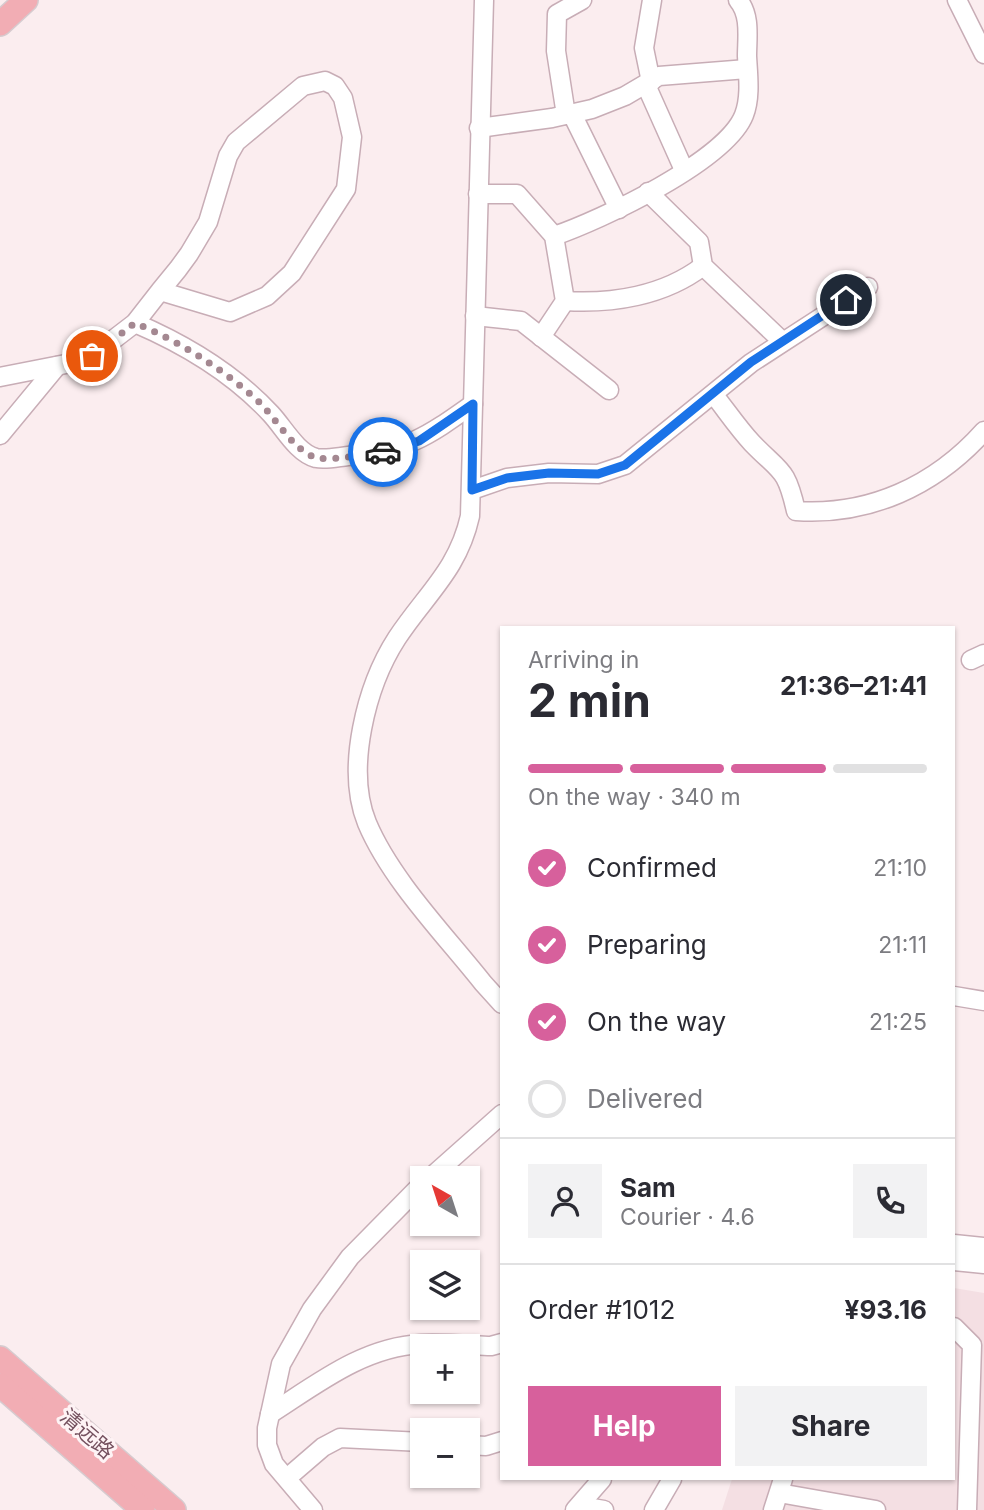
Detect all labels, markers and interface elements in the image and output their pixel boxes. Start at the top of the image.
pin [816,270,876,330]
icon: home [827,281,865,319]
pin [62,326,122,386]
icon: bag [73,337,111,375]
courier [348,417,418,487]
icon: car [364,433,402,471]
text: Arriving in [528,646,639,674]
text: 21:36–21:41 [780,670,927,701]
text: 2 min [528,672,651,728]
text: On the way · 340 m [528,783,741,811]
icon: check [528,849,566,887]
text: Confirmed [587,852,717,883]
text: 21:10 [873,854,927,882]
icon: check [528,926,566,964]
text: Preparing [587,929,707,960]
text: 21:11 [878,931,927,959]
icon: check [528,1003,566,1041]
text: On the way [587,1006,726,1037]
text: 21:25 [869,1008,927,1036]
text: Delivered [587,1083,703,1114]
button: person [528,1164,602,1238]
button: phone [853,1164,927,1238]
north arrow [410,1166,480,1236]
map controls [410,1166,480,1488]
text: Sam [620,1172,676,1203]
text: Courier · 4.6 [620,1203,755,1231]
button: layers [410,1250,480,1320]
text: Order #1012 [528,1294,675,1325]
text: ¥93.16 [845,1294,927,1325]
button: + [410,1334,480,1404]
button: Help [528,1386,721,1466]
button: Share [735,1386,927,1466]
street label: 清远路 [55,1404,119,1464]
button: − [410,1418,480,1488]

